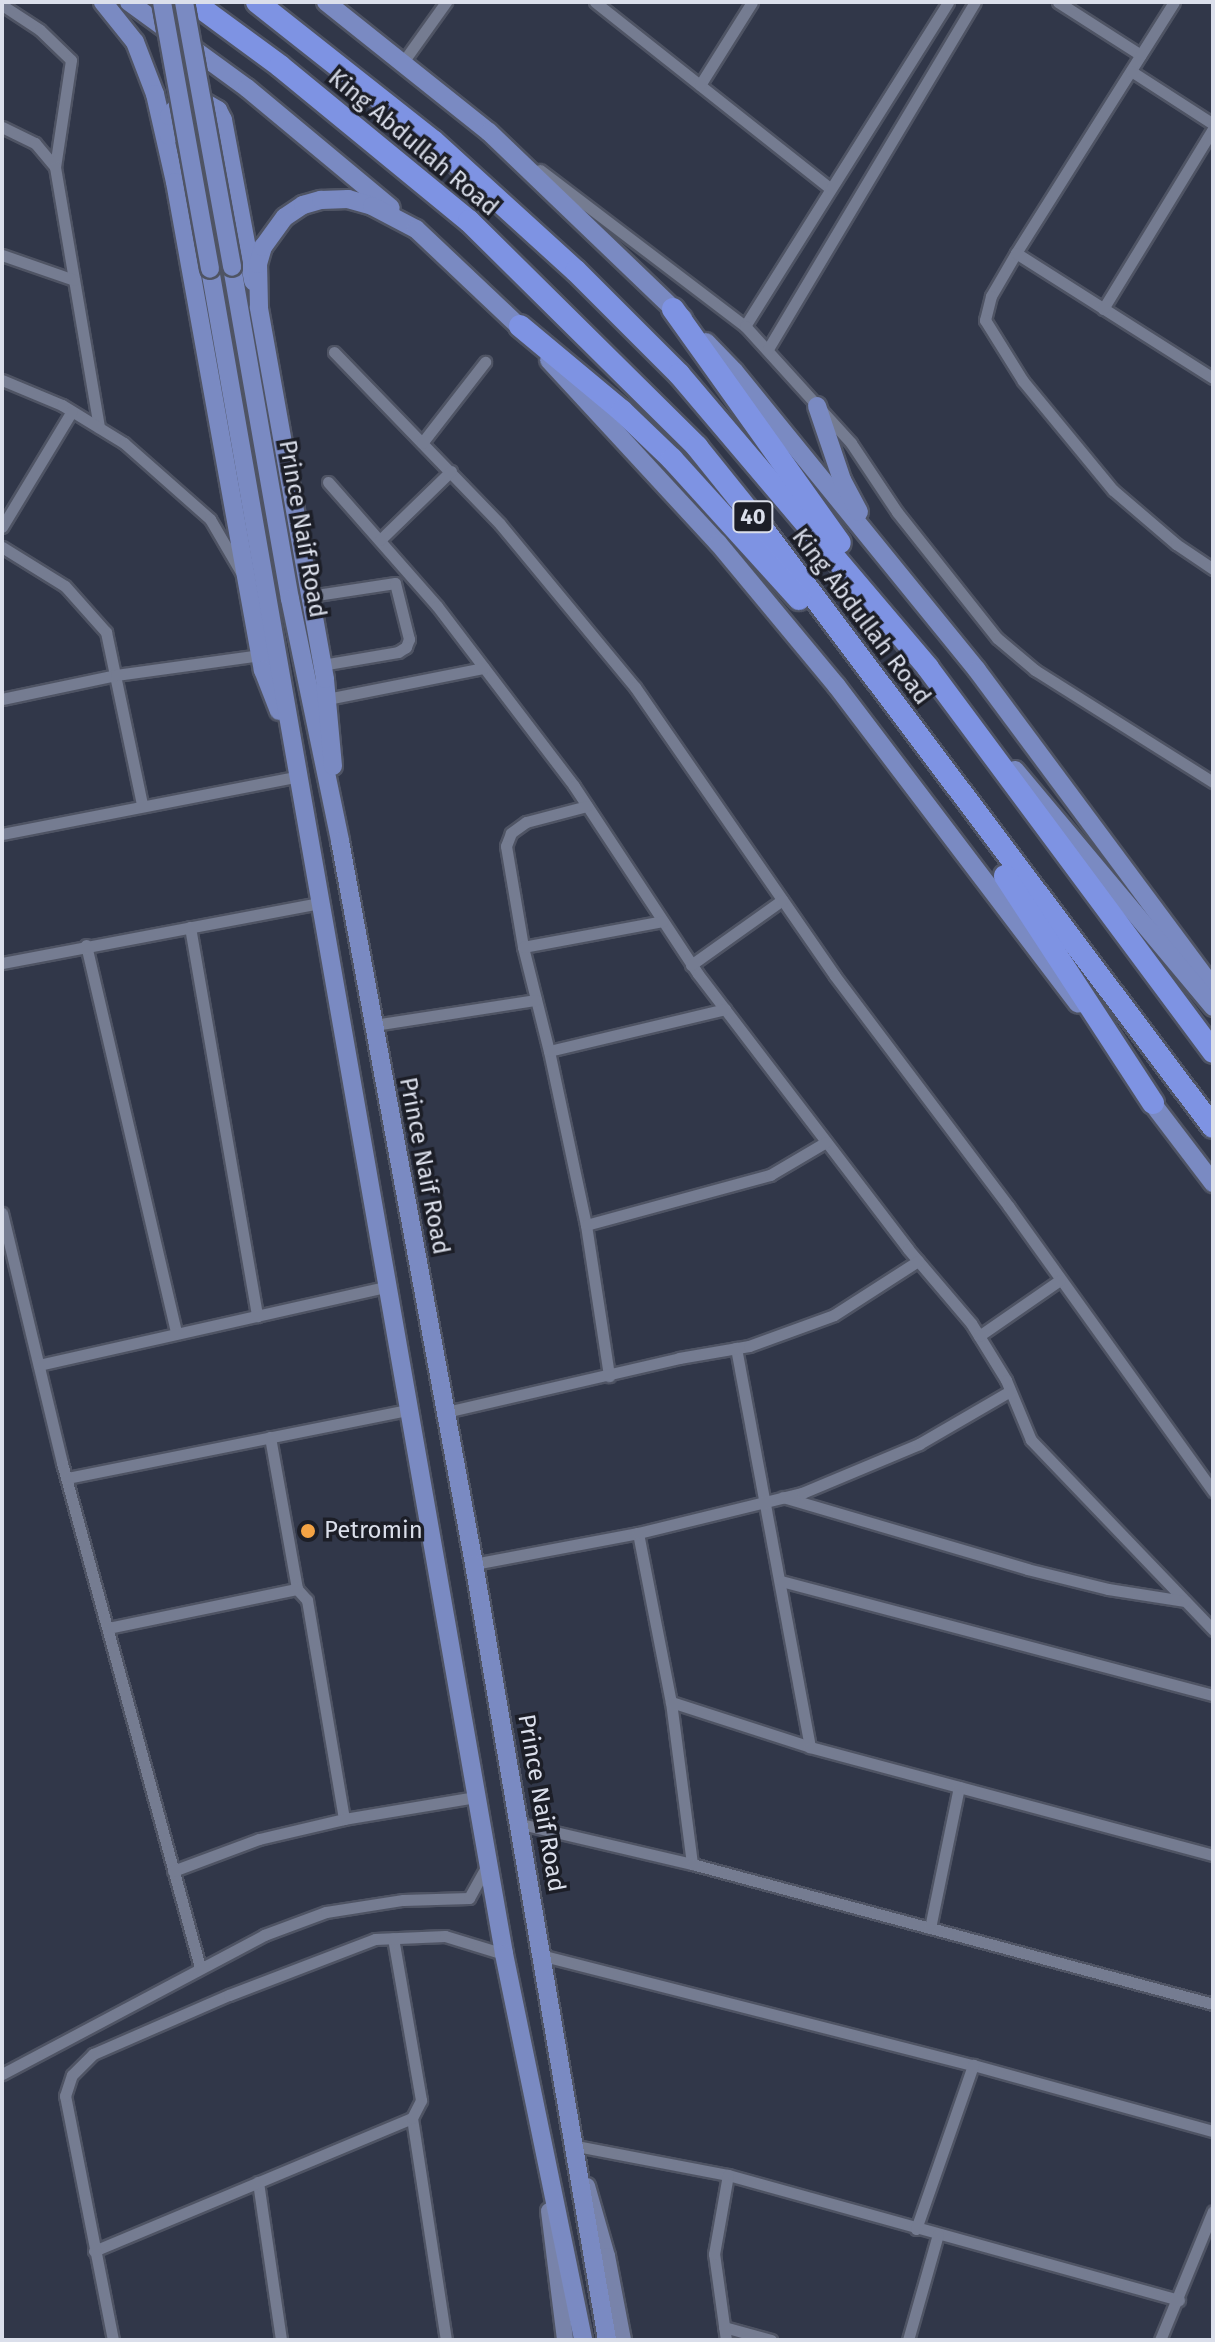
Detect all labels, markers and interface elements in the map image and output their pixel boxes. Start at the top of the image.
street label: King Abdullah Road [322,64,504,222]
street label: Prince Naif Road [272,438,332,620]
road number: 40 [731,499,775,535]
street label: King Abdullah Road [785,523,937,711]
street label: Prince Naif Road [393,1075,455,1257]
place label: Petromin [324,1517,423,1545]
marker: Petromin [299,1522,317,1540]
street label: Prince Naif Road [511,1712,571,1894]

